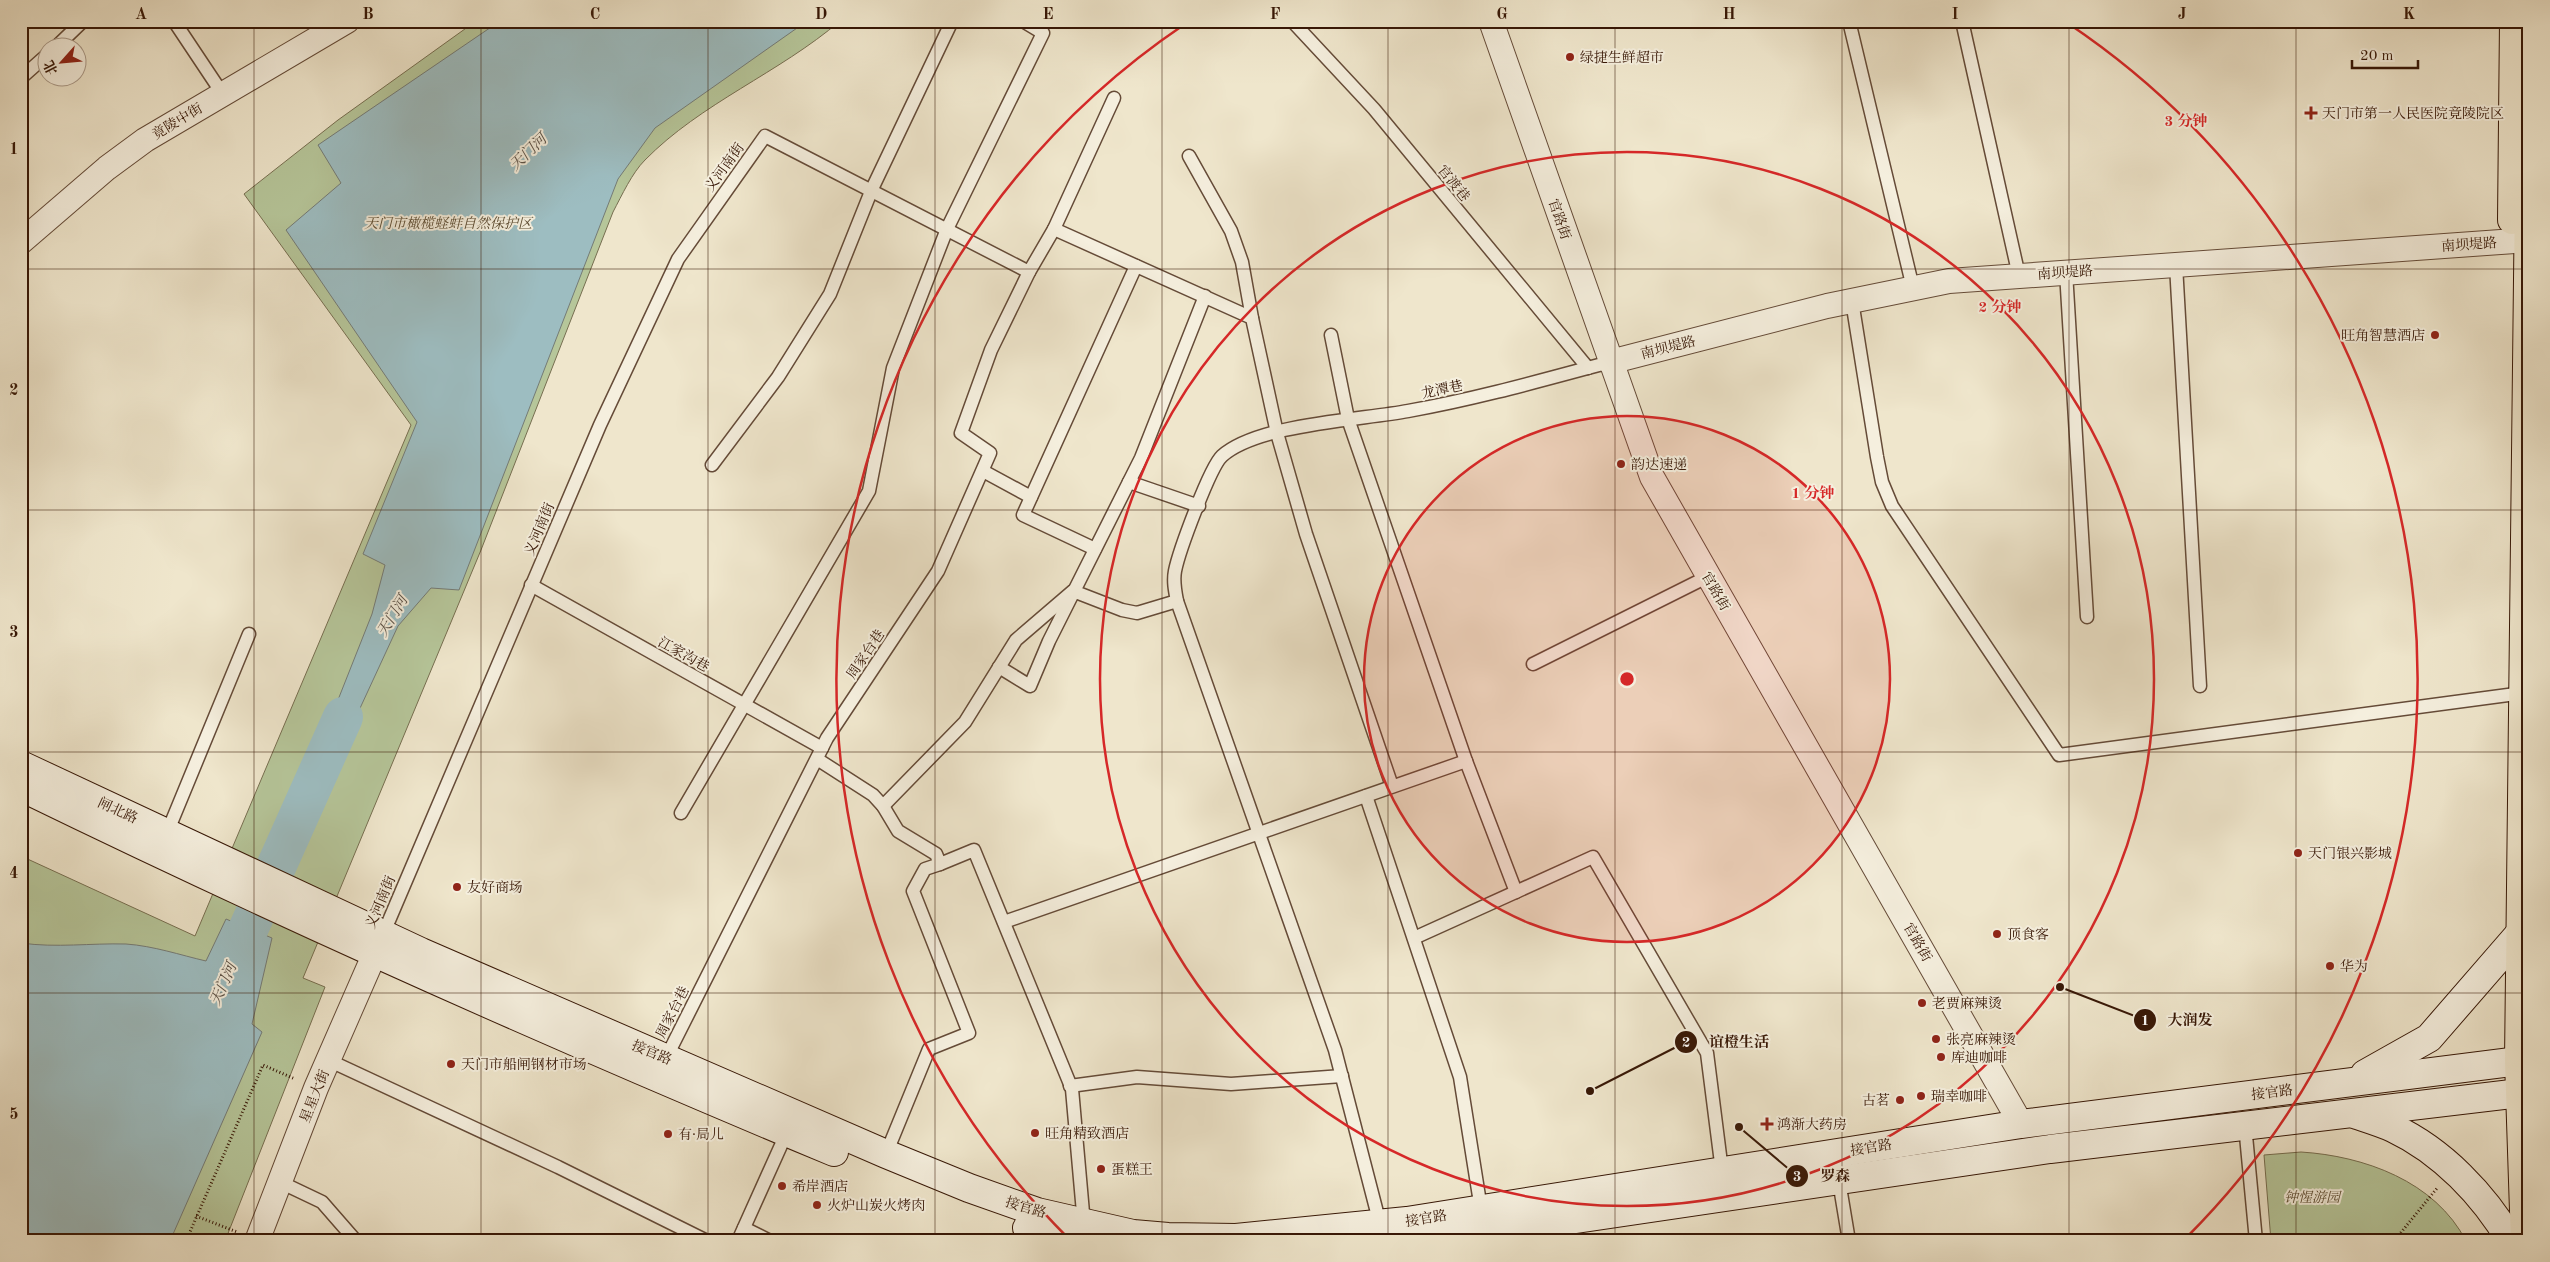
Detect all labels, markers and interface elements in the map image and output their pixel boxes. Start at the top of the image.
text: A [135,7,147,23]
text: B [362,7,374,23]
text: C [590,7,600,23]
text: D [815,7,827,23]
text: E [1042,7,1054,23]
text: F [1270,7,1281,23]
text: G [1496,7,1508,23]
text: H [1722,7,1736,23]
text: I [1951,7,1959,23]
text: J [2178,7,2187,23]
text: K [2403,7,2415,23]
north arrow [38,38,88,88]
scale bar [2352,38,2419,70]
text: 20 m [2360,49,2394,64]
place label: 绿捷生鲜超市 [1580,50,1664,65]
marker: 绿捷生鲜超市 [1564,51,1576,63]
text: 北 [41,58,61,77]
street label: 竟陵中街 [149,101,205,142]
marker: 天门市第一人民医院竟陵院区 [2304,106,2318,120]
place label: 天门市第一人民医院竟陵院区 [2322,106,2504,121]
text: 3 分钟 [2165,113,2207,130]
water label: 天门河 [506,129,553,174]
street label: 义河南街 [702,140,747,194]
text: 1 [9,142,19,158]
street label: 官渡巷 [1435,162,1473,204]
street label: 官路街 [1546,197,1573,241]
park label: 天门市橄榄蛏蚌自然保护区 [364,216,534,231]
street label: 南坝堤路 [2441,235,2497,254]
street label: 南坝堤路 [2037,263,2093,282]
text: 2 分钟 [1979,299,2021,316]
place label: 旺角智慧酒店 [2341,328,2425,343]
marker: 旺角智慧酒店 [2429,329,2441,341]
street label: 南坝堤路 [1639,333,1697,362]
street label: 龙潭巷 [1420,378,1464,401]
text: 2 [9,383,19,399]
place label: 韵达速递 [1631,457,1687,472]
marker: 韵达速递 [1615,458,1627,470]
text: 1 分钟 [1792,485,1834,502]
street label: 义河南街 [522,500,557,558]
street label: 官路街 [1699,569,1733,613]
water label: 天门河 [374,590,413,640]
text: 3 [9,625,19,641]
street label: 周家台巷 [844,627,887,682]
street label: 江家沟巷 [656,634,712,675]
centre of rings [1618,670,1636,688]
street label: 闸北路 [96,795,140,826]
place label: 天门银兴影城 [2308,846,2392,861]
marker: 天门银兴影城 [2292,847,2304,859]
text: 4 [9,866,19,882]
street label: 义河南街 [363,873,398,931]
place label: 友好商场 [467,879,523,895]
marker: 友好商场 [451,881,463,893]
street label: 官路街 [1901,920,1935,964]
place label: 顶食客 [2007,927,2049,942]
marker: 顶食客 [1991,928,2003,940]
water label: 天门河 [207,957,242,1008]
place label: 华为 [2340,959,2368,974]
marker: 华为 [2324,960,2336,972]
street label: 周家台巷 [653,984,692,1041]
place label: 老贾麻辣烫 [1932,996,2002,1011]
marker: 老贾麻辣烫 [1916,997,1928,1009]
callout: 大润发 [2133,1005,2223,1035]
text: 大润发 [2167,1012,2213,1029]
text: 1 [2141,1014,2149,1029]
callout: 谊橙生活 [1674,1027,1779,1057]
place label: 张亮麻辣烫 [1946,1031,2016,1047]
text: 谊橙生活 [1709,1033,1769,1051]
marker: 张亮麻辣烫 [1930,1033,1942,1045]
text: 2 [1682,1036,1690,1051]
street label: 接官路 [630,1037,674,1068]
place label: 库迪咖啡 [1951,1050,2007,1065]
marker: 库迪咖啡 [1935,1051,1947,1063]
place label: 天门市船闸钢材市场 [461,1057,587,1072]
marker: 天门市船闸钢材市场 [445,1058,457,1070]
street label: 星星大街 [297,1067,332,1125]
street label: 接官路 [2250,1082,2294,1102]
place label: 瑞幸咖啡 [1931,1089,1987,1104]
marker: 瑞幸咖啡 [1915,1090,1927,1102]
place label: 古茗 [1862,1093,1890,1108]
marker: 古茗 [1894,1094,1906,1106]
text: 5 [9,1107,19,1123]
place label: 鸿渐大药房 [1777,1117,1847,1132]
marker: 鸿渐大药房 [1761,1118,1773,1130]
place label: 旺角精致酒店 [1045,1126,1129,1141]
place label: 有·局儿 [678,1127,724,1142]
marker: 旺角精致酒店 [1029,1127,1041,1139]
marker: 有·局儿 [662,1128,674,1140]
street label: 接官路 [1849,1137,1893,1158]
callout: 罗森 [1785,1161,1860,1191]
place label: 蛋糕王 [1111,1162,1153,1177]
marker: 蛋糕王 [1095,1163,1107,1175]
text: 罗森 [1820,1168,1850,1185]
text: 3 [1793,1170,1801,1185]
place label: 希岸酒店 [792,1179,848,1194]
marker: 希岸酒店 [776,1180,788,1192]
park label: 钟惺游园 [2284,1190,2342,1205]
street label: 接官路 [1004,1194,1048,1221]
place label: 火炉山炭火烤肉 [827,1198,925,1213]
marker: 火炉山炭火烤肉 [811,1199,823,1211]
street label: 接官路 [1404,1208,1448,1229]

